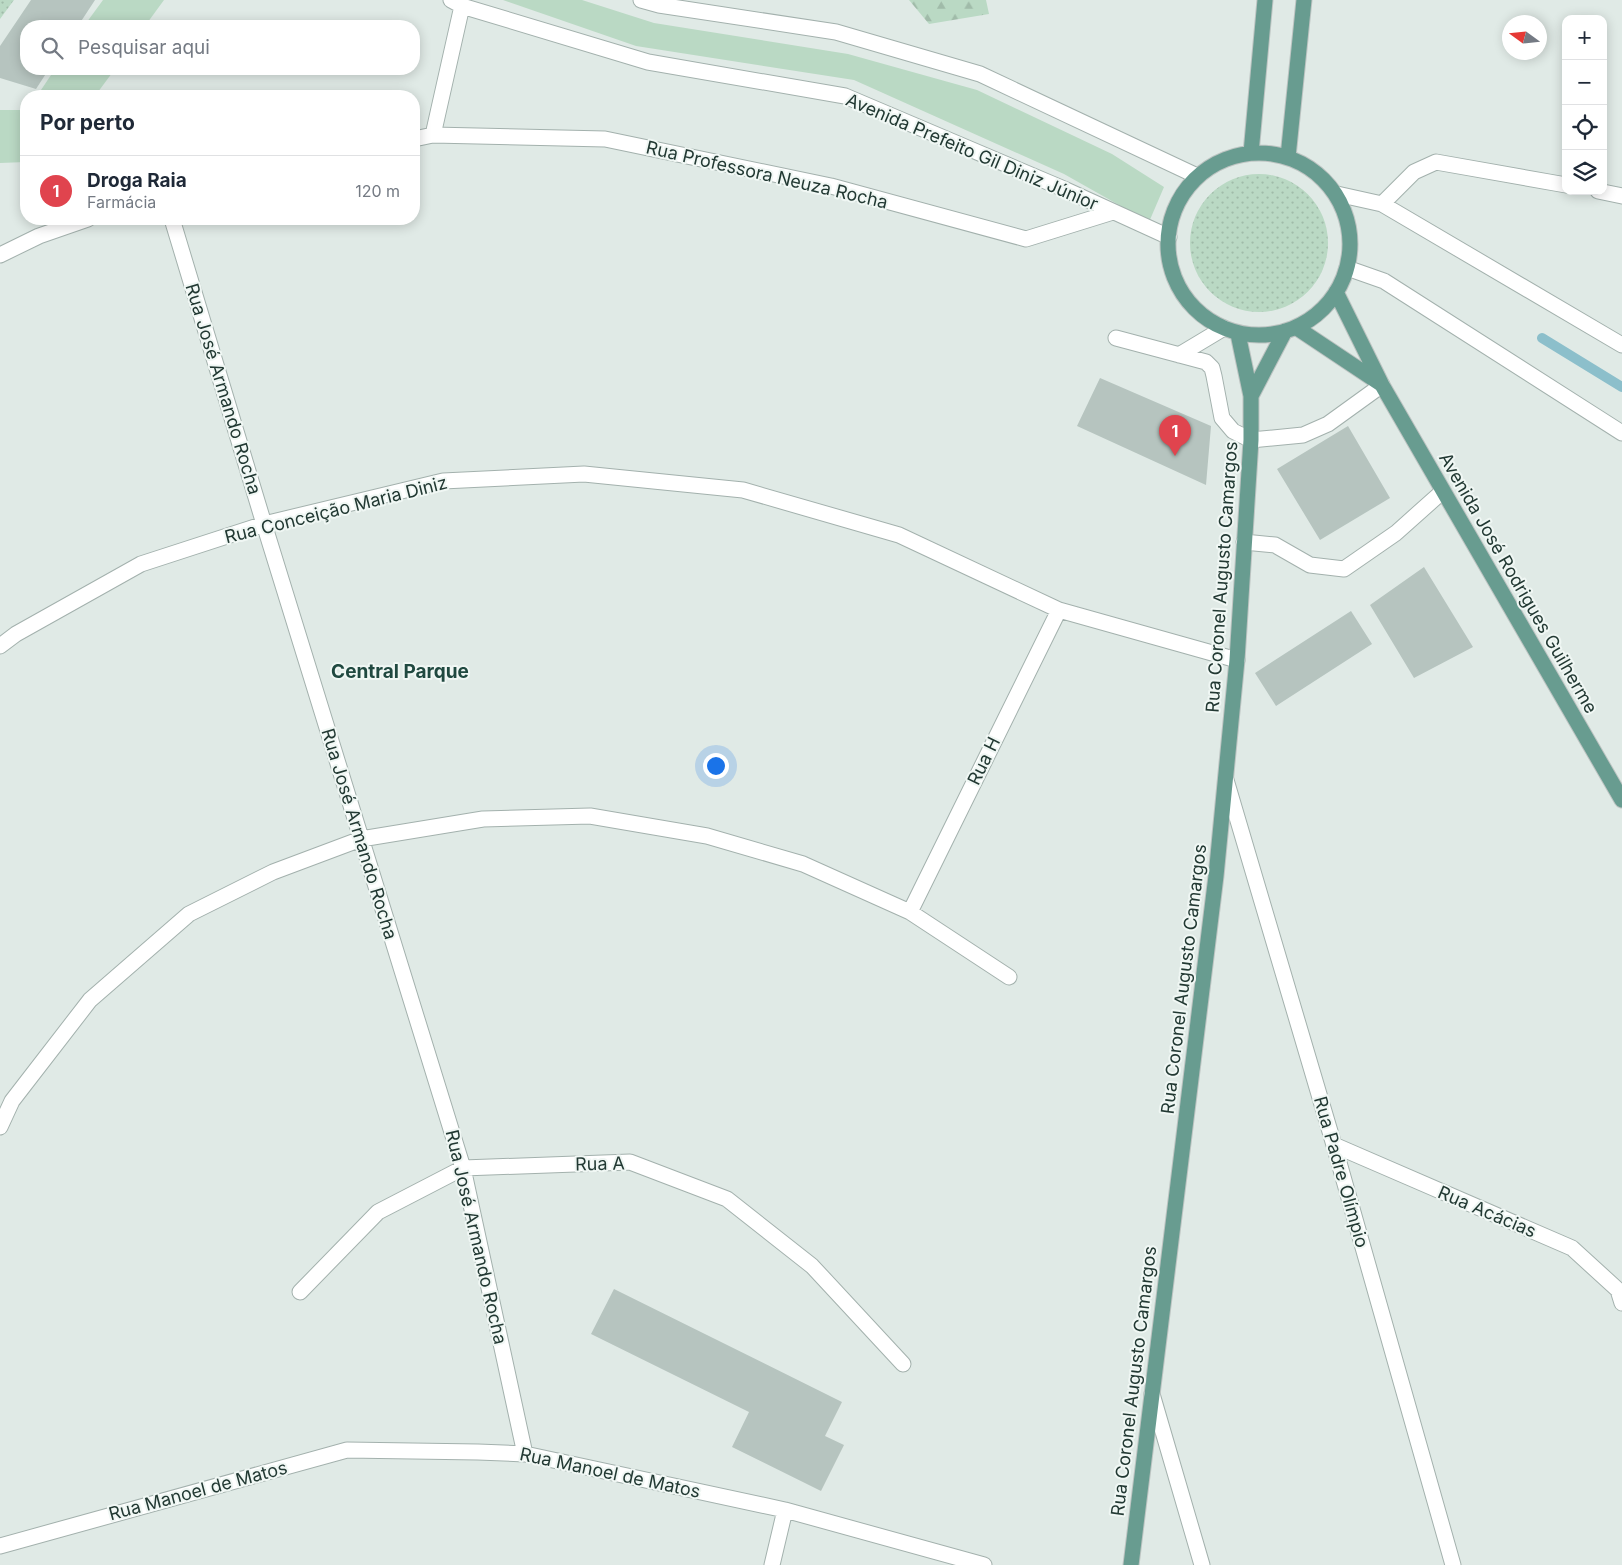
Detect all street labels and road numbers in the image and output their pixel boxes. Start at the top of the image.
street label: Avenida Prefeito Gil Diniz Júnior [843,89,1102,214]
street label: Rua Professora Neuza Rocha [644,136,890,213]
street label: Rua José Armando Rocha [181,281,266,497]
street label: Rua Coronel Augusto Camargos [1202,441,1241,713]
street label: Avenida José Rodrigues Guilherme [1435,449,1602,717]
street label: Rua Conceição Maria Diniz [222,472,449,547]
street label: Rua José Armando Rocha [317,726,402,942]
street label: Rua H [963,733,1004,788]
street label: Rua Coronel Augusto Camargos [1157,843,1210,1115]
street label: Rua Padre Olímpio [1310,1094,1373,1250]
street label: Rua José Armando Rocha [442,1128,511,1346]
street label: Rua A [575,1153,625,1174]
street label: Rua Acácias [1435,1181,1539,1242]
street label: Rua Coronel Augusto Camargos [1107,1245,1160,1517]
street label: Rua Manoel de Matos [518,1443,702,1502]
street label: Rua Manoel de Matos [106,1457,289,1524]

